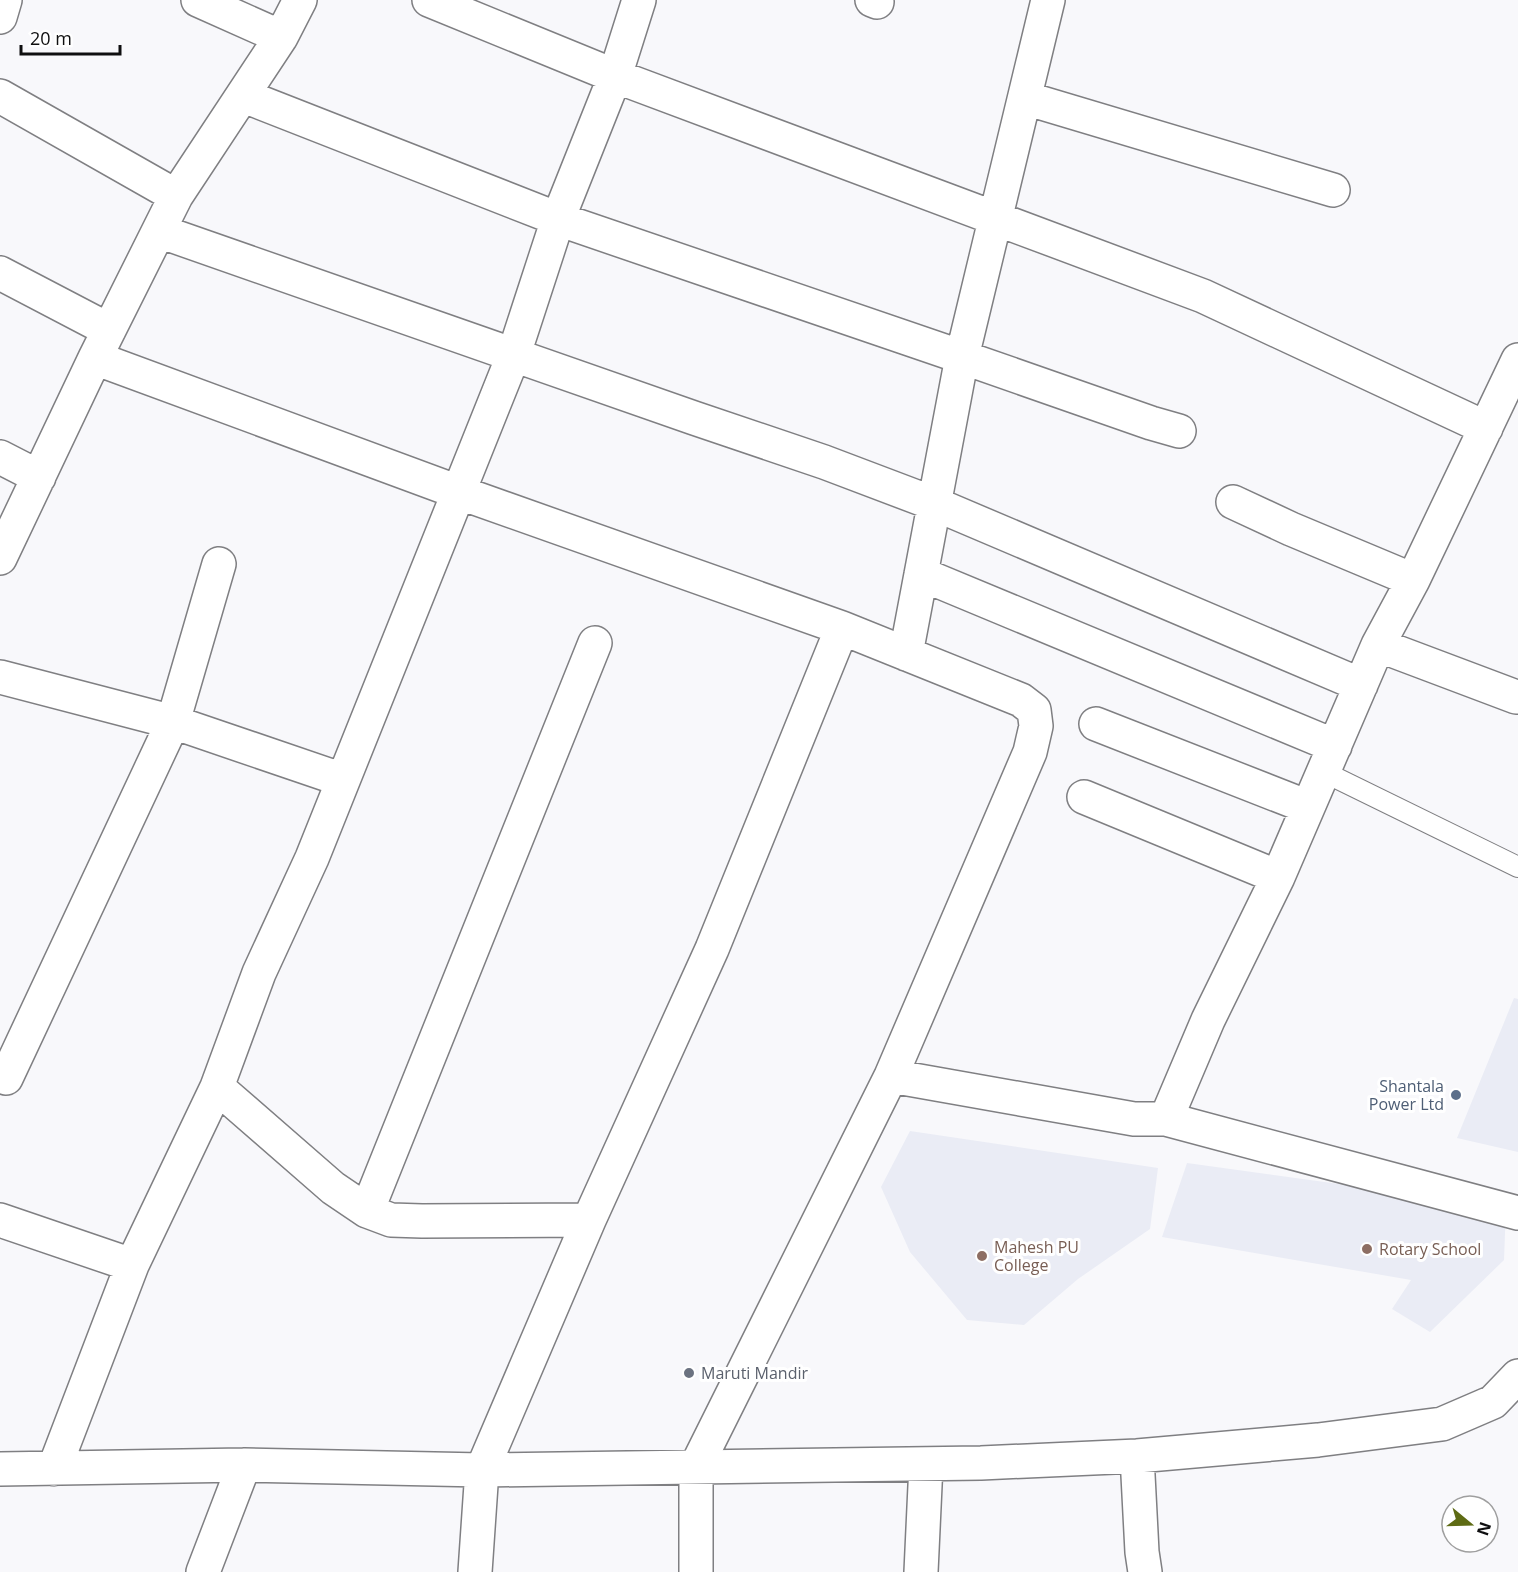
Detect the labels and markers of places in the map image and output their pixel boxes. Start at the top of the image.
place label: Shantala Power Ltd [1369,1075,1444,1115]
marker: Shantala Power Ltd [1449,1088,1463,1102]
place label: Mahesh PU College [994,1236,1079,1276]
place label: Rotary School [1379,1238,1481,1260]
marker: Rotary School [1360,1242,1374,1256]
marker: Mahesh PU College [975,1249,989,1263]
place label: Maruti Mandir [701,1362,808,1384]
marker: Maruti Mandir [682,1366,696,1380]

